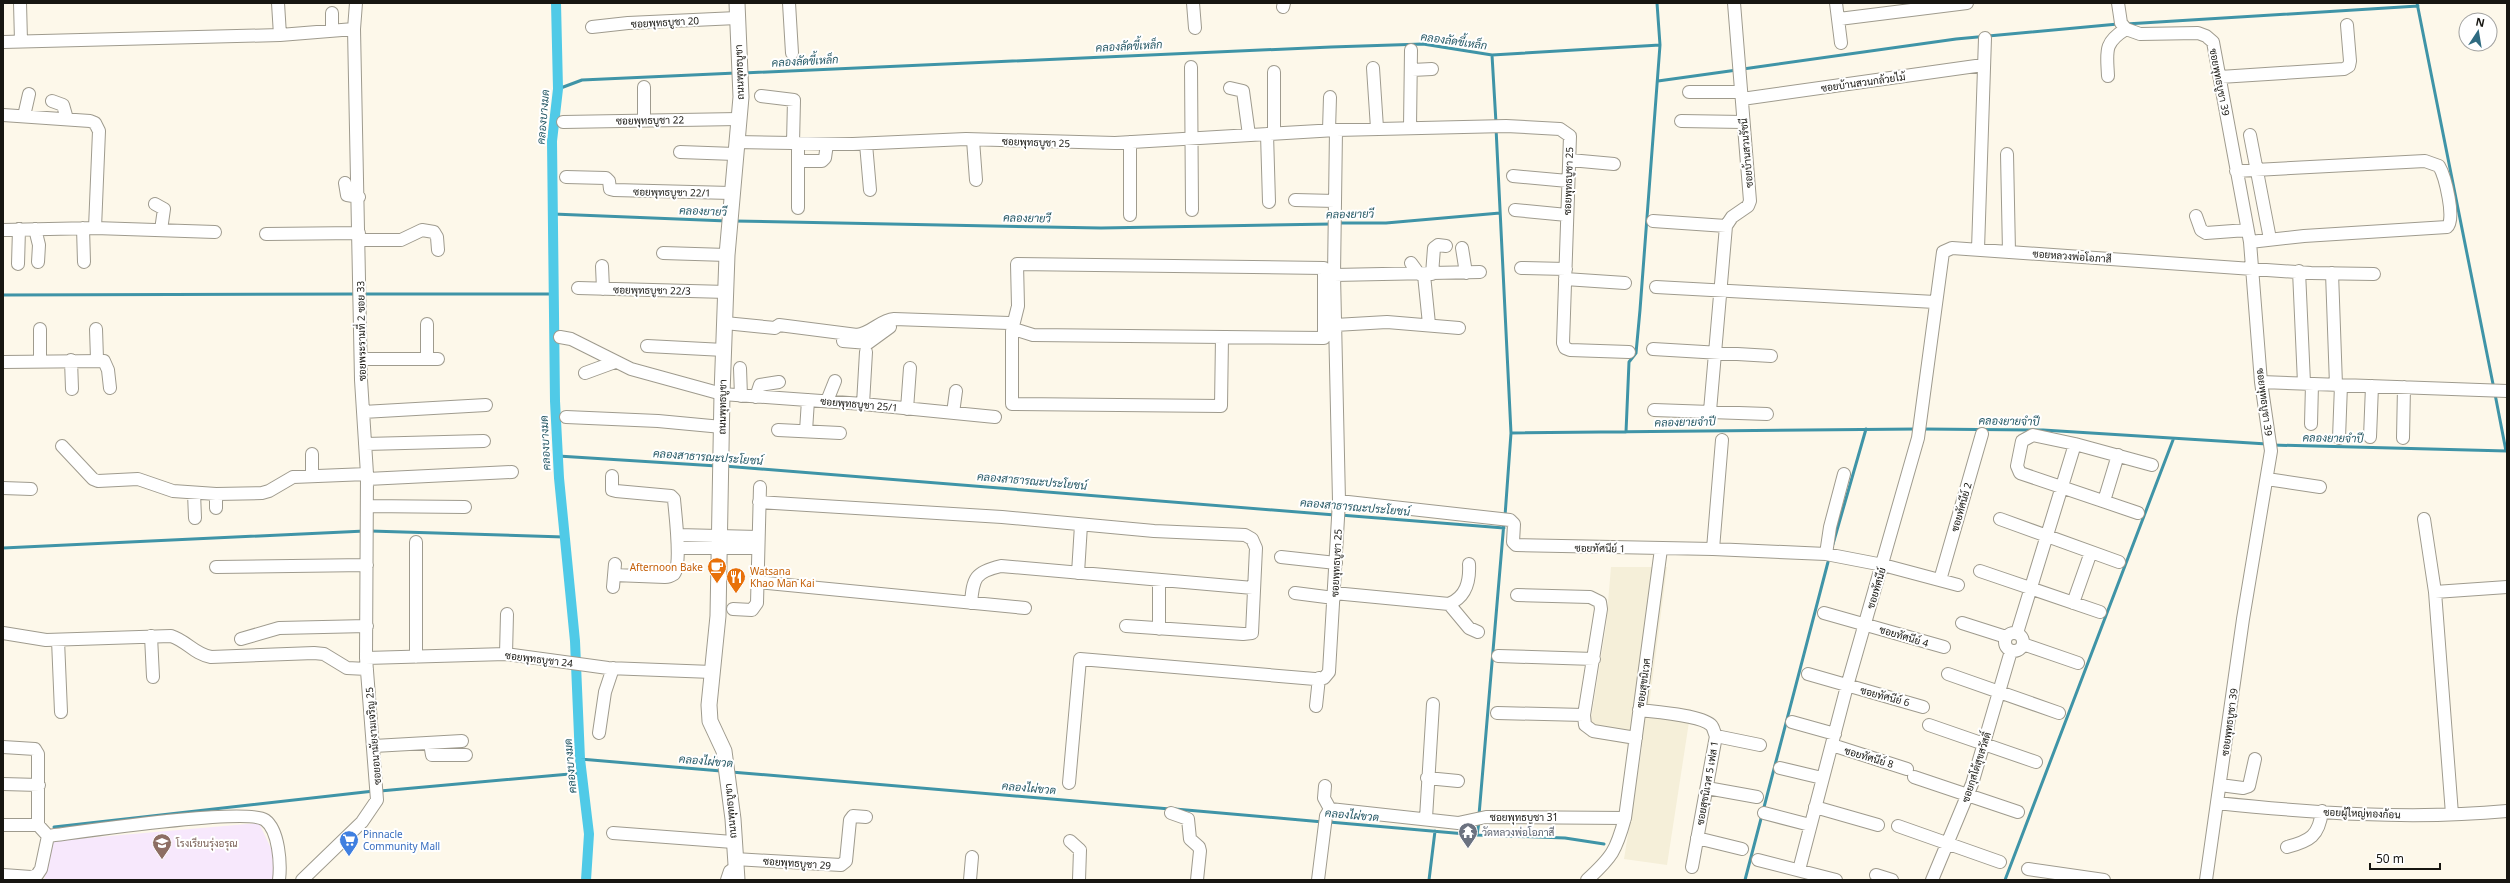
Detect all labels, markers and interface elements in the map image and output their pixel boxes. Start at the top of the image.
north arrow [2458,12,2498,52]
street label: ซอยพุทธบูชา 20 [631,13,700,32]
text: N [2474,13,2486,30]
water label: คลองลัดขี้เหล็ก [1420,25,1489,53]
water label: คลองลัดขี้เหล็ก [1095,33,1163,55]
street label: ถนนพุทธบูชา [731,44,748,100]
street label: ซอยพุทธบูชา 39 [2206,47,2233,117]
water label: คลองลัดขี้เหล็ก [771,48,839,70]
street label: ซอยบ้านสวนกล้วยไม้ [1820,69,1907,95]
water label: คลองบางมด [533,89,552,145]
street label: ซอยพุทธบูชา 22 [616,112,685,129]
street label: ซอยบ้านสวนรัชนี [1736,118,1756,188]
street label: ซอยพุทธบูชา 25 [1002,134,1071,151]
street label: ซอยพุทธบูชา 25 [1560,146,1577,215]
street label: ซอยพุทธบูชา 22/1 [633,184,711,201]
water label: คลองยายวี [679,202,728,219]
water label: คลองยายวี [1326,206,1375,221]
water label: คลองยายวี [1003,210,1052,225]
street label: ซอยหลวงพ่อโอภาสี [2032,246,2112,266]
street label: ซอยพระรามที่ 2 ซอย 33 [352,280,369,381]
street label: ซอยพุทธบูชา 22/3 [613,282,691,299]
street label: ซอยพุทธบูชา 39 [2253,367,2276,437]
street label: ถนนพุทธบูชา [715,379,730,435]
street label: ซอยพุทธบูชา 25/1 [820,394,898,415]
water label: คลองยายจำปี [1978,412,2040,429]
water label: คลองยายจำปี [1654,413,1716,430]
water label: คลองบางมด [536,415,553,471]
water label: คลองยายจำปี [2302,429,2364,446]
water label: คลองสาธารณะประโยชน์ [652,445,766,468]
water label: คลองสาธารณะประโยชน์ [976,468,1090,493]
street label: ซอยทัศนีย์ 2 [1947,480,1975,533]
water label: คลองสาธารณะประโยชน์ [1299,494,1413,519]
street label: ซอยพุทธบูชา 25 [1327,528,1346,598]
street label: ซอยทัศนีย์ 1 [1575,541,1625,555]
cafe icon: Afternoon Bake [706,556,728,584]
place label: Afternoon Bake [630,560,703,574]
place label: Watsana Khao Man Kai [750,564,814,590]
restaurant icon: Watsana Khao Man Kai [725,566,747,594]
street label: ซอยทัศนีย์ [1863,566,1889,610]
street label: ซอยทัศนีย์ 4 [1878,622,1931,650]
street label: ซอยพุทธบูชา 24 [504,648,574,671]
street label: ซอยสุขนิเวศ [1633,657,1654,709]
street label: ซอยทัศนีย์ 6 [1859,683,1912,709]
street label: ซอยอนามัยงามเจริญ 25 [362,686,384,785]
street label: ซอยพุทธบูชา 39 [2217,687,2242,757]
street label: ซอยกุสโต้สุขสวัสดิ์ [1957,729,1995,804]
water label: คลองบางมด [560,738,579,794]
street label: ซอยสุขนิเวศ 5 เฟส 1 [1693,740,1722,826]
street label: ซอยทัศนีย์ 8 [1843,743,1896,771]
water label: คลองไผ่ขวด [678,751,734,770]
water label: คลองไผ่ขวด [1001,778,1057,797]
street label: ถนนพุทธบูชา [721,783,740,839]
water label: คลองไผ่ขวด [1324,805,1380,824]
street label: ซอยผู้ใหญ่ทองก้อน [2323,805,2401,822]
street label: ซอยพุทธบูชา 31 [1490,810,1558,825]
temple icon: วัดหลวงพ่อโอภาสี [1457,821,1479,849]
place label: วัดหลวงพ่อโอภาสี [1482,825,1555,839]
place label: Pinnacle Community Mall [363,827,440,853]
supermarket icon: Pinnacle Community Mall [338,829,360,857]
school or university icon: โรงเรียนรุ่งอรุณ [151,832,173,860]
place label: โรงเรียนรุ่งอรุณ [175,836,238,851]
scale bar [2370,845,2440,871]
text: 50 m [2376,850,2404,867]
street label: ซอยพุทธบูชา 29 [762,854,832,873]

